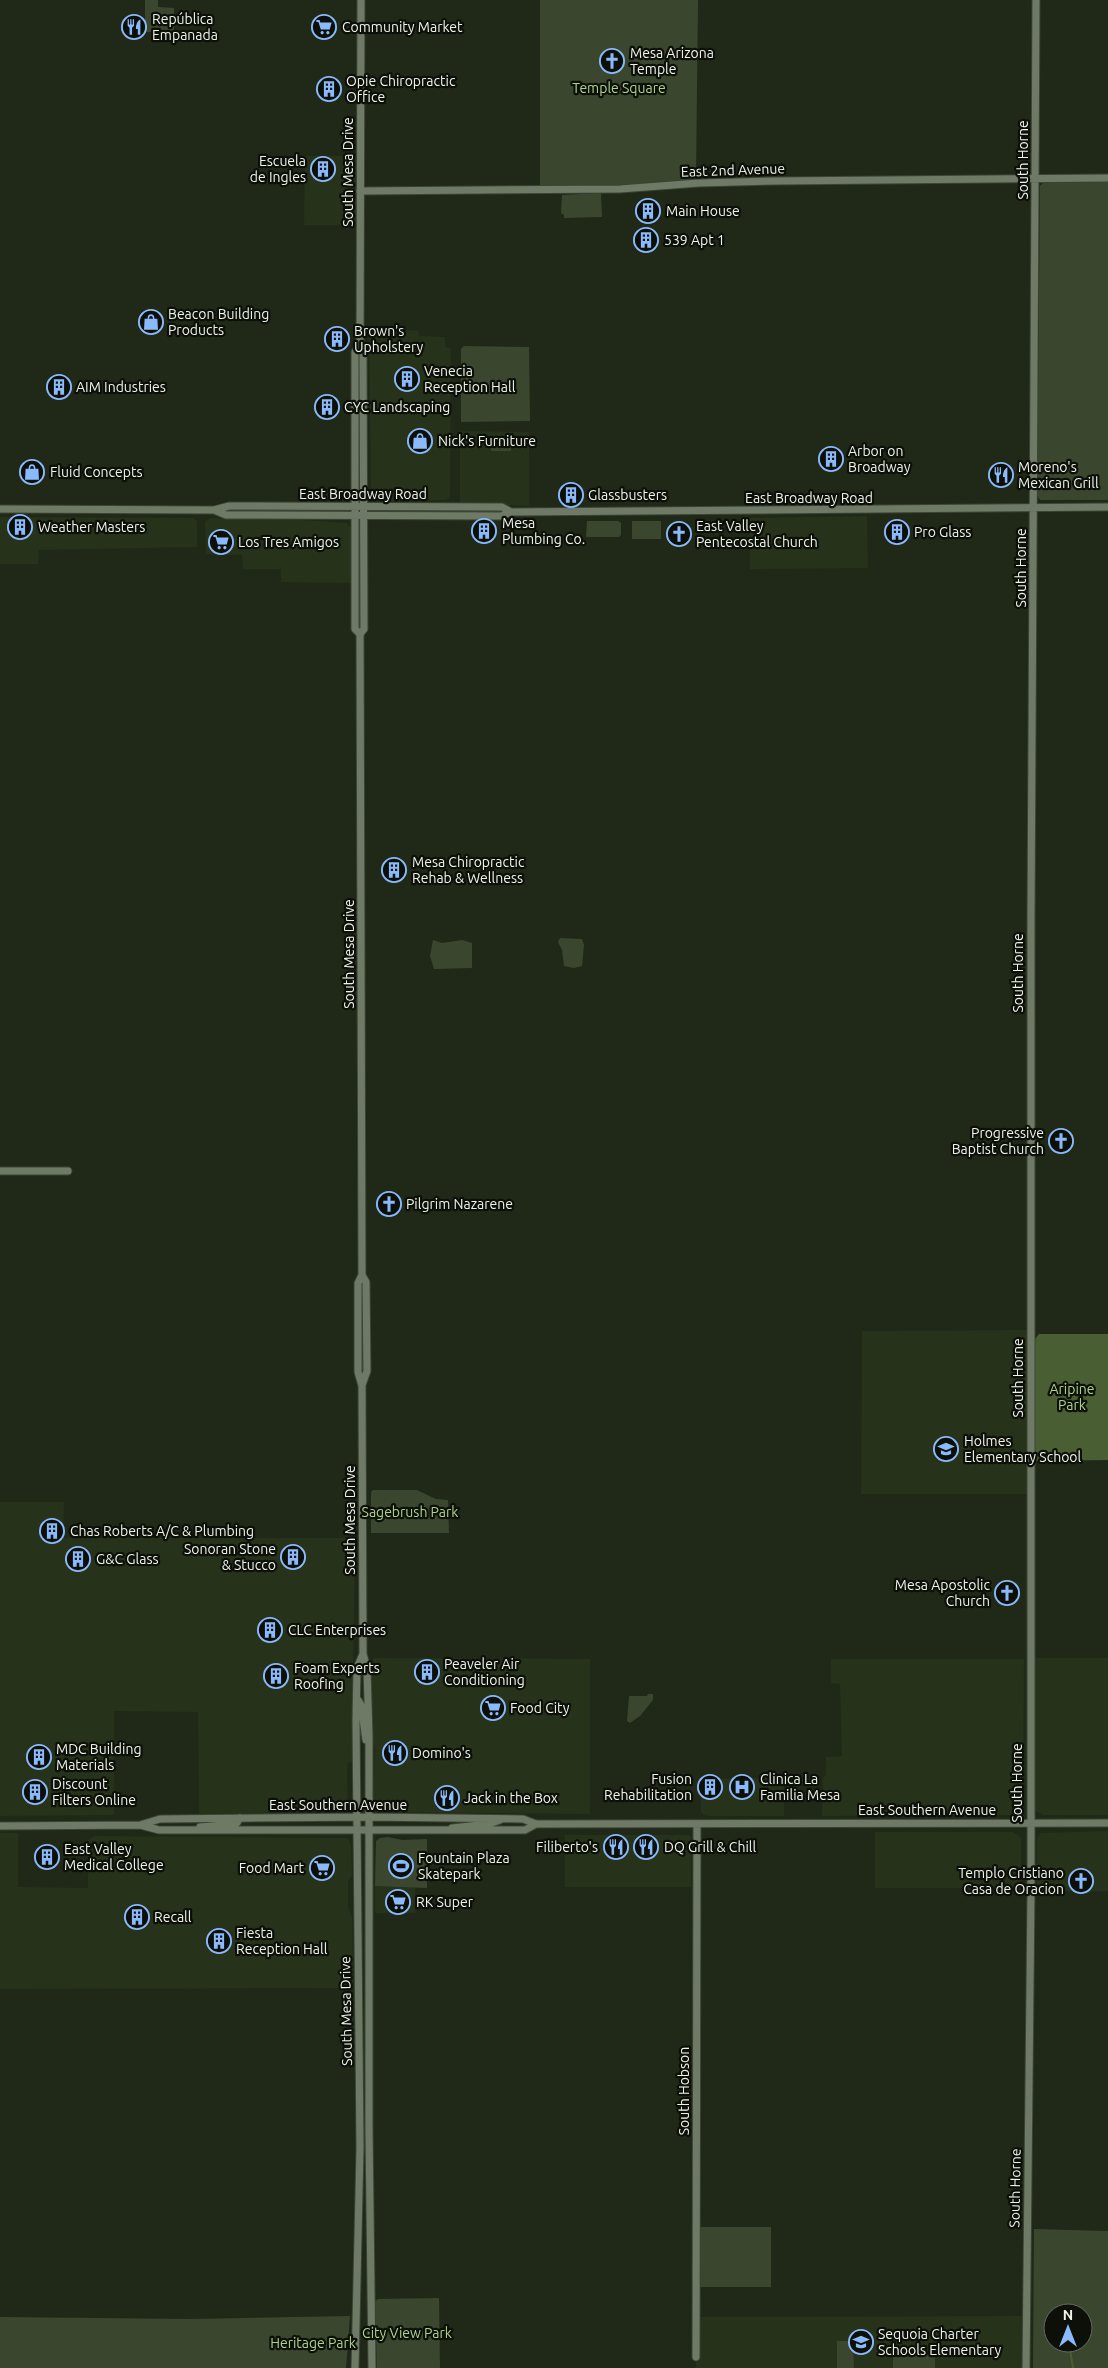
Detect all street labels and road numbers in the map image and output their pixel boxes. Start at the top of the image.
street label: South Mesa Drive [340,117,356,227]
street label: South Horne [1015,120,1031,200]
street label: East 2nd Avenue [681,160,785,180]
street label: East Broadway Road [299,486,427,502]
street label: East Broadway Road [745,490,873,506]
street label: South Horne [1013,528,1029,608]
street label: South Mesa Drive [341,899,357,1009]
street label: South Horne [1010,933,1026,1013]
street label: South Horne [1010,1338,1026,1418]
street label: South Mesa Drive [342,1465,358,1575]
street label: South Horne [1009,1743,1025,1823]
street label: East Southern Avenue [269,1797,407,1813]
street label: East Southern Avenue [858,1802,996,1818]
street label: South Mesa Drive [337,1956,355,2066]
street label: South Hobson [676,2047,692,2135]
street label: South Horne [1006,2148,1024,2228]

